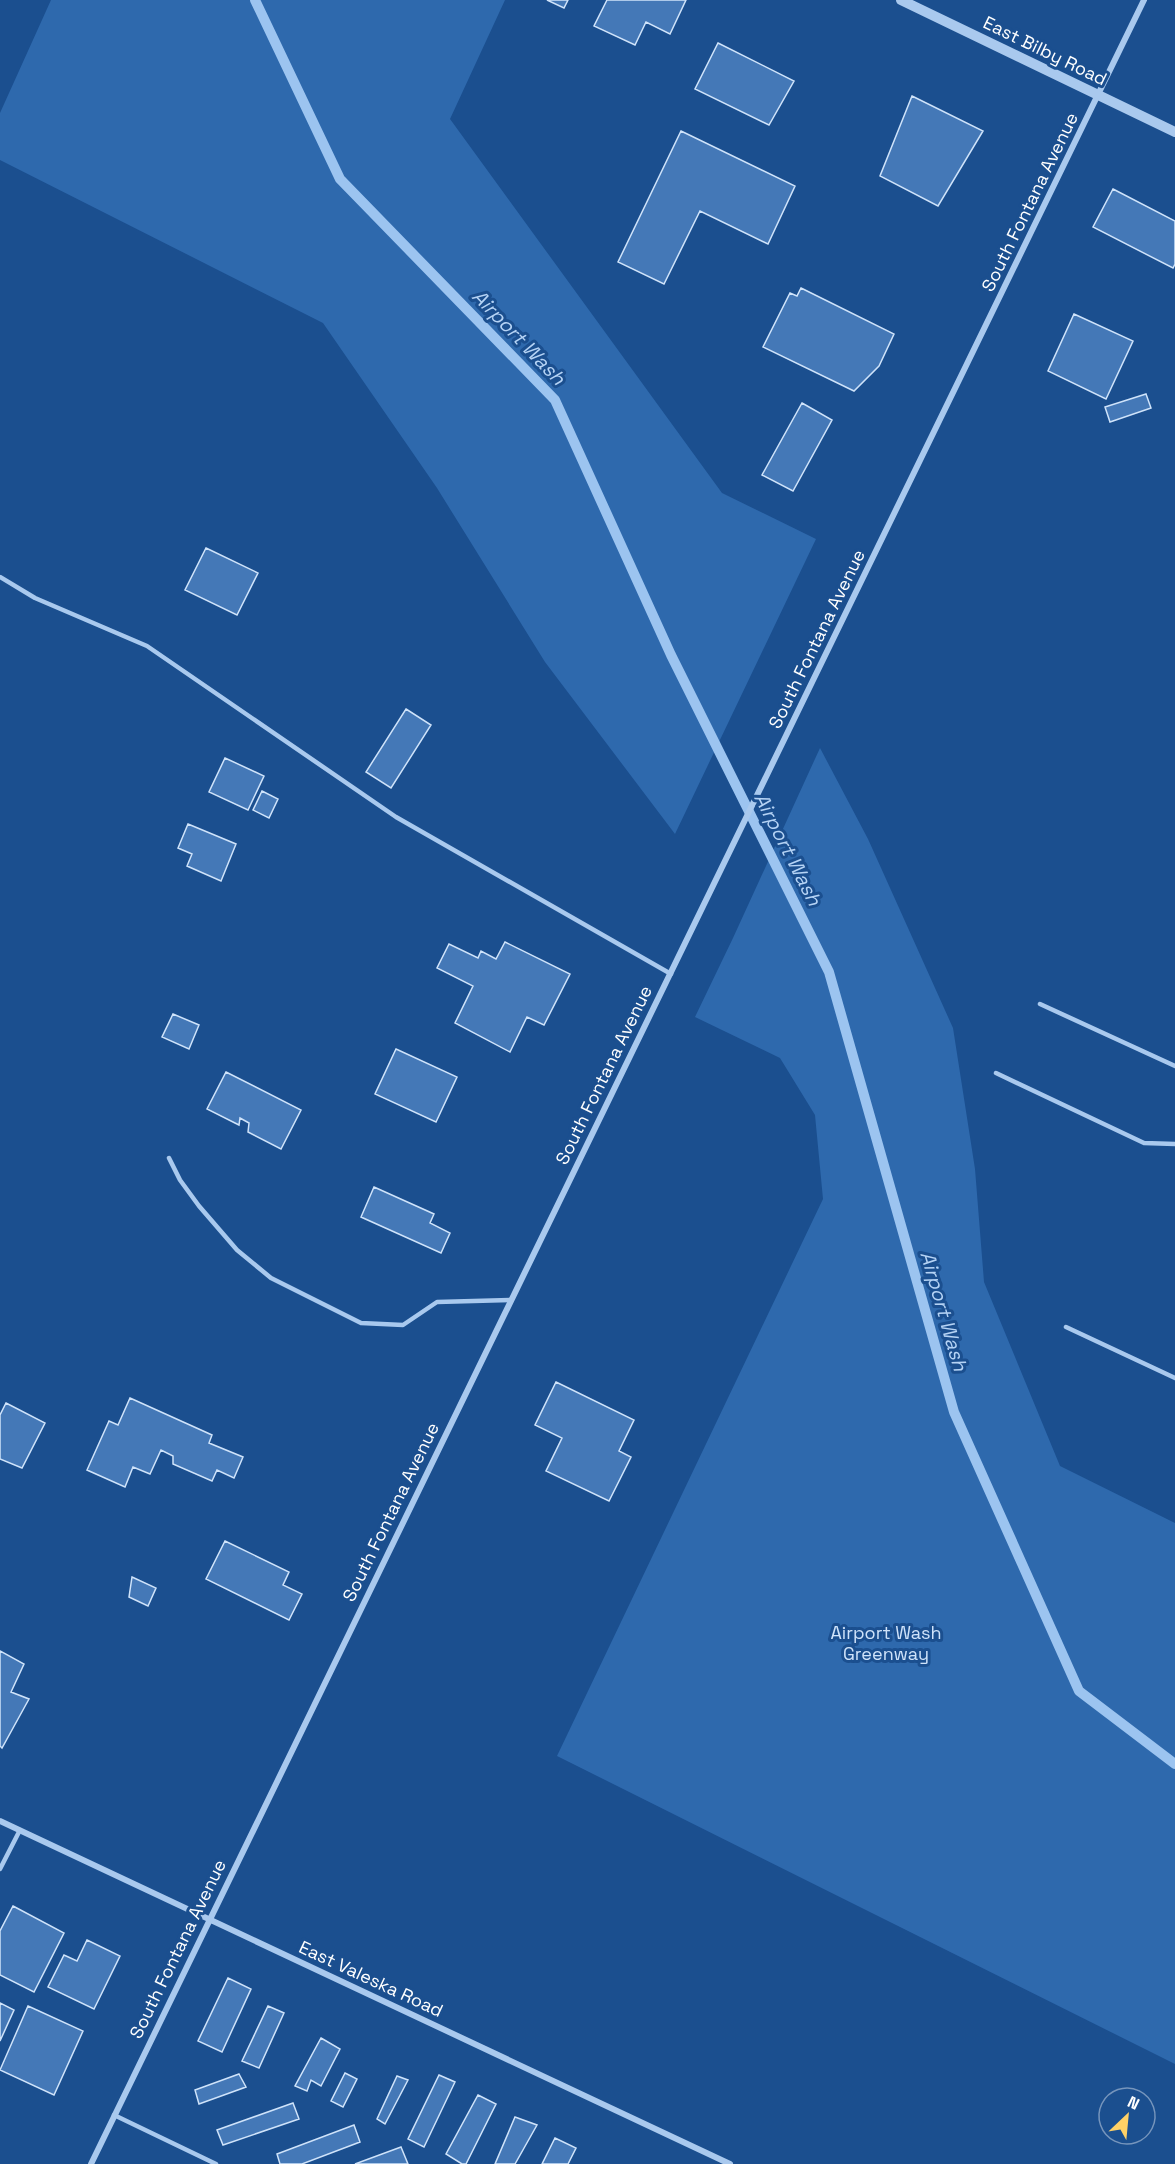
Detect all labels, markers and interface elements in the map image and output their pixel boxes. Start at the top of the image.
street label: East Bilby Road [980,11,1111,90]
street label: South Fontana Avenue [976,108,1083,295]
water label: Airport Wash [467,284,572,391]
street label: South Fontana Avenue [763,545,870,732]
water label: Airport Wash [748,788,828,911]
street label: South Fontana Avenue [550,981,657,1168]
water label: Airport Wash [914,1248,974,1375]
street label: South Fontana Avenue [337,1418,444,1605]
park label: Airport Wash Greenway [830,1621,942,1665]
street label: South Fontana Avenue [124,1855,231,2042]
street label: East Valeska Road [295,1935,447,2022]
north arrow [1097,2086,1157,2146]
text: N [1124,2091,1143,2115]

